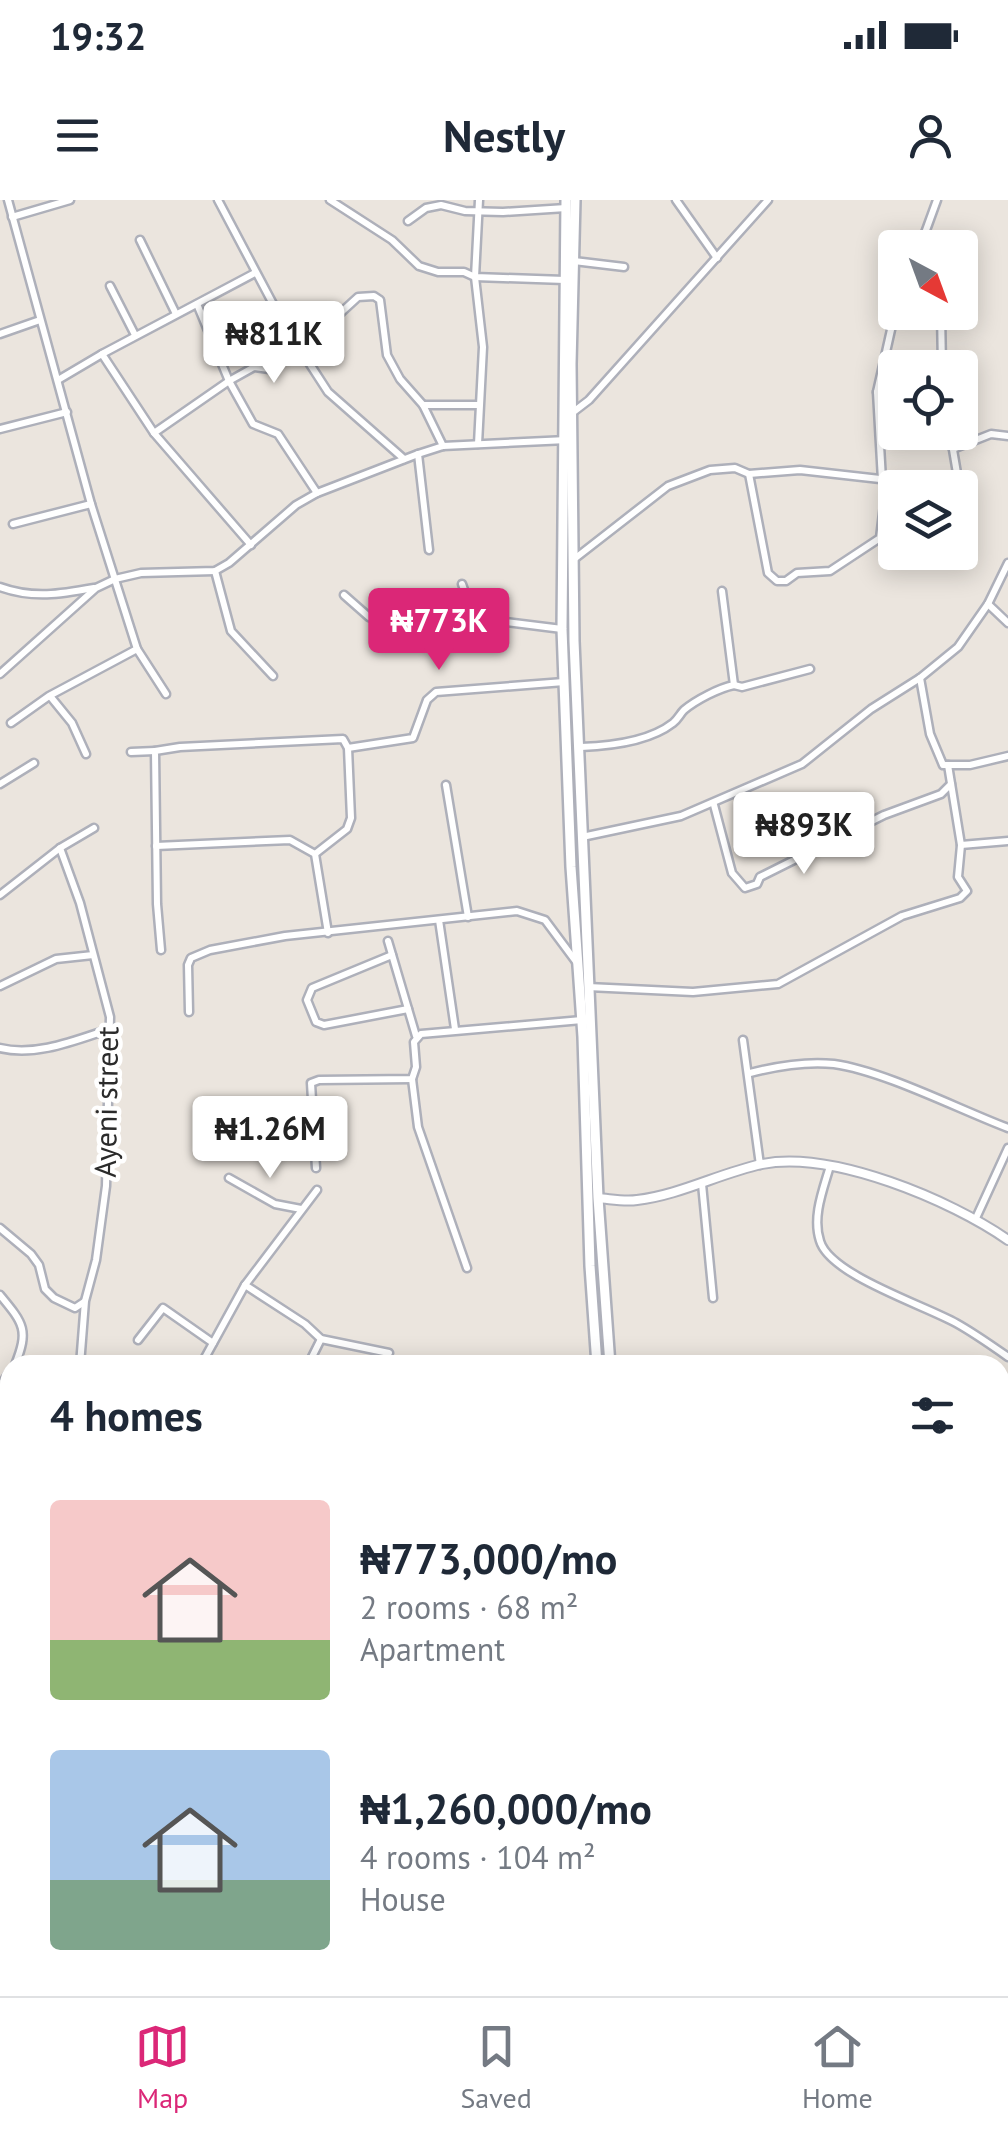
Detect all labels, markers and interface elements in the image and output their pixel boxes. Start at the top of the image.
text: 19:32 [50,11,146,60]
text: Nestly [443,106,565,164]
icon: menu [50,108,105,163]
icon: person [903,108,958,163]
north arrow [878,230,978,330]
map controls [878,230,978,570]
pin: ₦811K [204,301,344,386]
text: ₦811K [225,312,323,354]
button: locate [878,350,978,450]
button: layers [878,470,978,570]
pin: ₦773K [369,588,509,673]
text: ₦773K [390,599,488,641]
pin: ₦893K [734,792,874,877]
text: ₦893K [755,803,853,845]
street label: Ayeni street [85,1026,126,1178]
pin: ₦1.26M [189,1096,351,1181]
text: ₦1.26M [214,1107,326,1149]
text: 4 homes [50,1388,203,1443]
icon: filters [905,1388,960,1443]
text: ₦773,000/mo [360,1531,617,1586]
icon: home [130,1540,250,1660]
text: 2 rooms · 68 m² [360,1586,578,1628]
text: Apartment [360,1628,505,1670]
text: ₦1,260,000/mo [360,1781,652,1836]
icon: home [130,1790,250,1910]
text: 4 rooms · 104 m² [360,1836,596,1878]
text: House [360,1878,446,1920]
tab: Map [135,2019,190,2116]
tab: Saved [460,2019,532,2116]
tab: Home [802,2019,873,2116]

